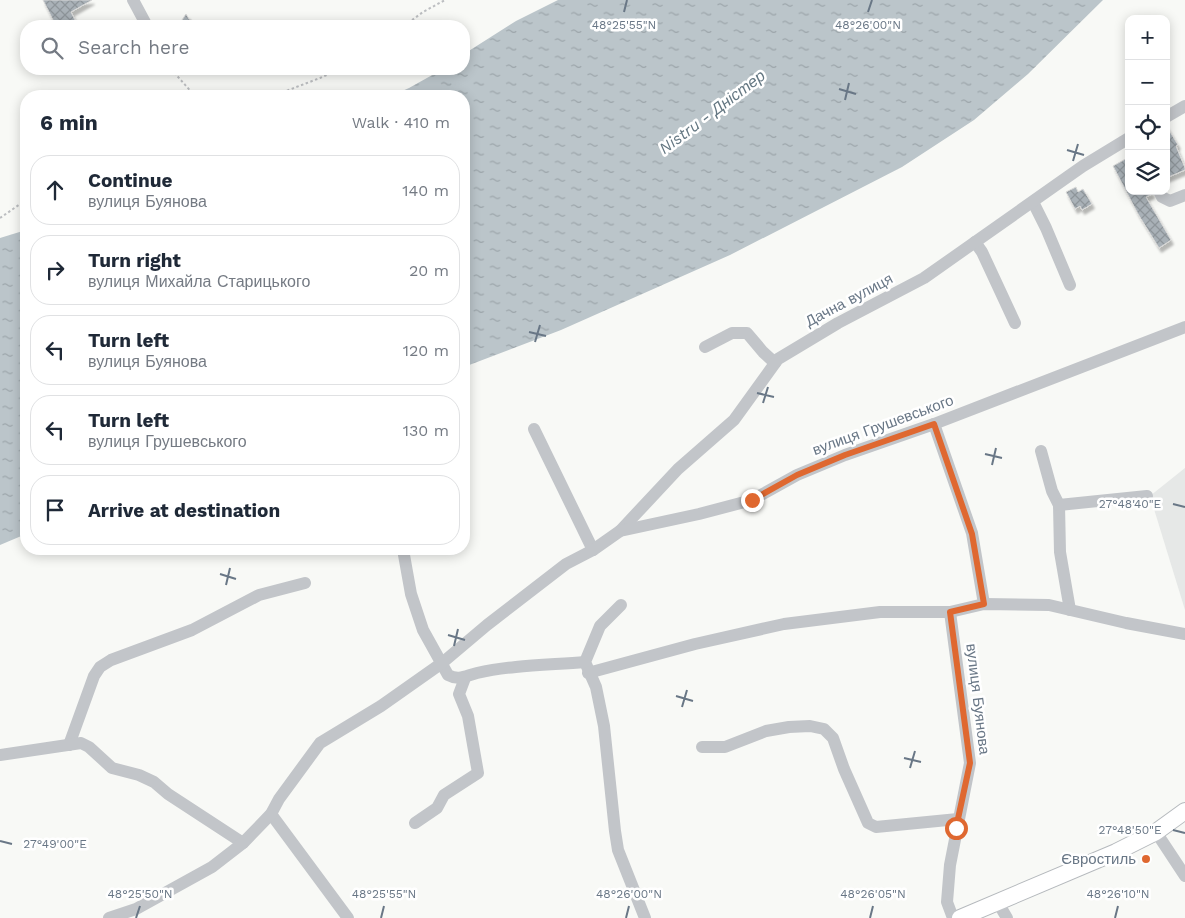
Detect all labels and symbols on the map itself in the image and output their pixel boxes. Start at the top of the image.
text: 48°25'55"N [592,18,656,32]
text: 48°26'00"N [835,18,901,32]
water label: Nistru - Дністер [655,66,769,158]
street label: Дачна вулиця [802,269,896,331]
street label: вулиця Грушевського [810,391,956,459]
route end [741,489,764,512]
text: 27°48'40"E [1099,497,1162,511]
street label: вулиця Буянова [962,643,994,756]
route start [945,817,968,840]
text: 27°48'50"E [1098,823,1162,837]
text: 27°49'00"E [23,837,87,851]
place label: Євростиль [1061,850,1136,868]
marker: Євростиль [1140,853,1152,865]
text: 48°25'50"N [107,887,173,901]
text: 48°25'55"N [352,887,416,901]
text: 48°26'00"N [596,887,662,901]
text: 48°26'05"N [840,887,906,901]
text: 48°26'10"N [1086,887,1150,901]

